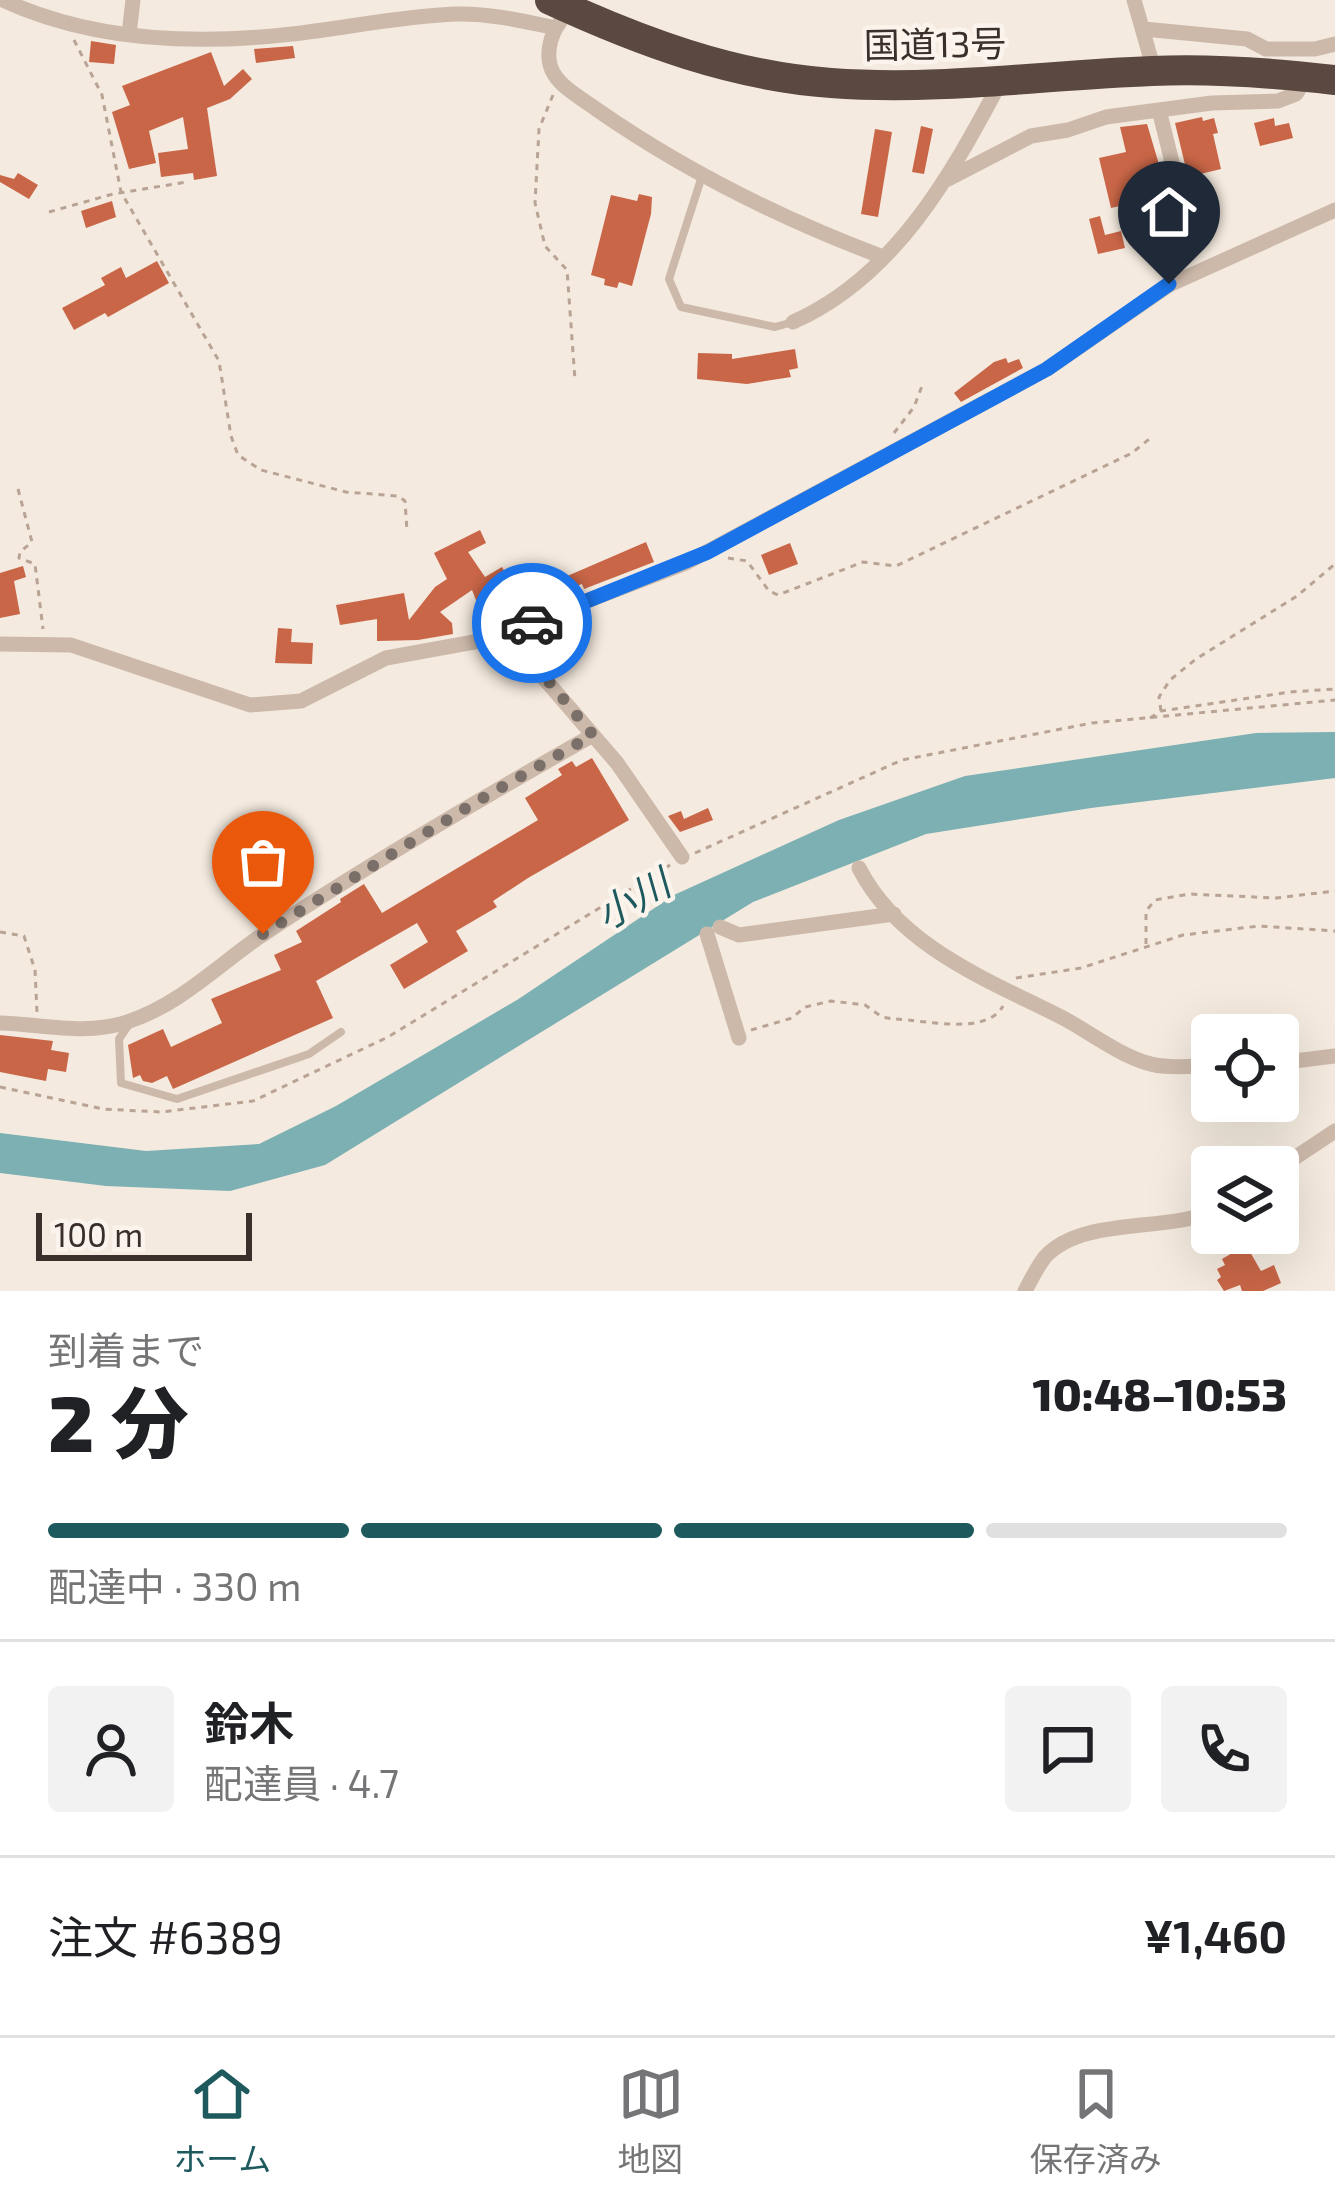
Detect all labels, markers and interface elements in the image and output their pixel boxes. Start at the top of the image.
street label: 国道13号 [863,20,1007,66]
pin [1118,161,1220,284]
icon: home [1136,179,1202,245]
courier [472,563,592,683]
icon: car [499,590,565,656]
pin [212,811,314,934]
icon: bag [230,829,296,895]
water label: 小川 [586,856,681,938]
map controls [1191,1014,1299,1254]
button: locate [1191,1014,1299,1122]
button: layers [1191,1146,1299,1254]
scale bar [36,1207,252,1260]
text: 100 m [54,1214,143,1254]
text: 到着まで [48,1326,204,1373]
text: 10:48–10:53 [1032,1366,1287,1420]
text: 2 分 [48,1374,189,1468]
text: 配達中 · 330 m [48,1562,301,1609]
button: person [48,1686,174,1812]
button: chat [1005,1686,1131,1812]
button: phone [1161,1686,1287,1812]
text: 鈴木 [204,1695,294,1749]
text: 配達員 · 4.7 [204,1759,399,1806]
text: ¥1,460 [1143,1908,1287,1962]
text: 注文 #6389 [48,1909,283,1963]
tab: ホーム [173,2061,271,2181]
tab: 地図 [618,2061,684,2181]
tab: 保存済み [1030,2061,1162,2181]

